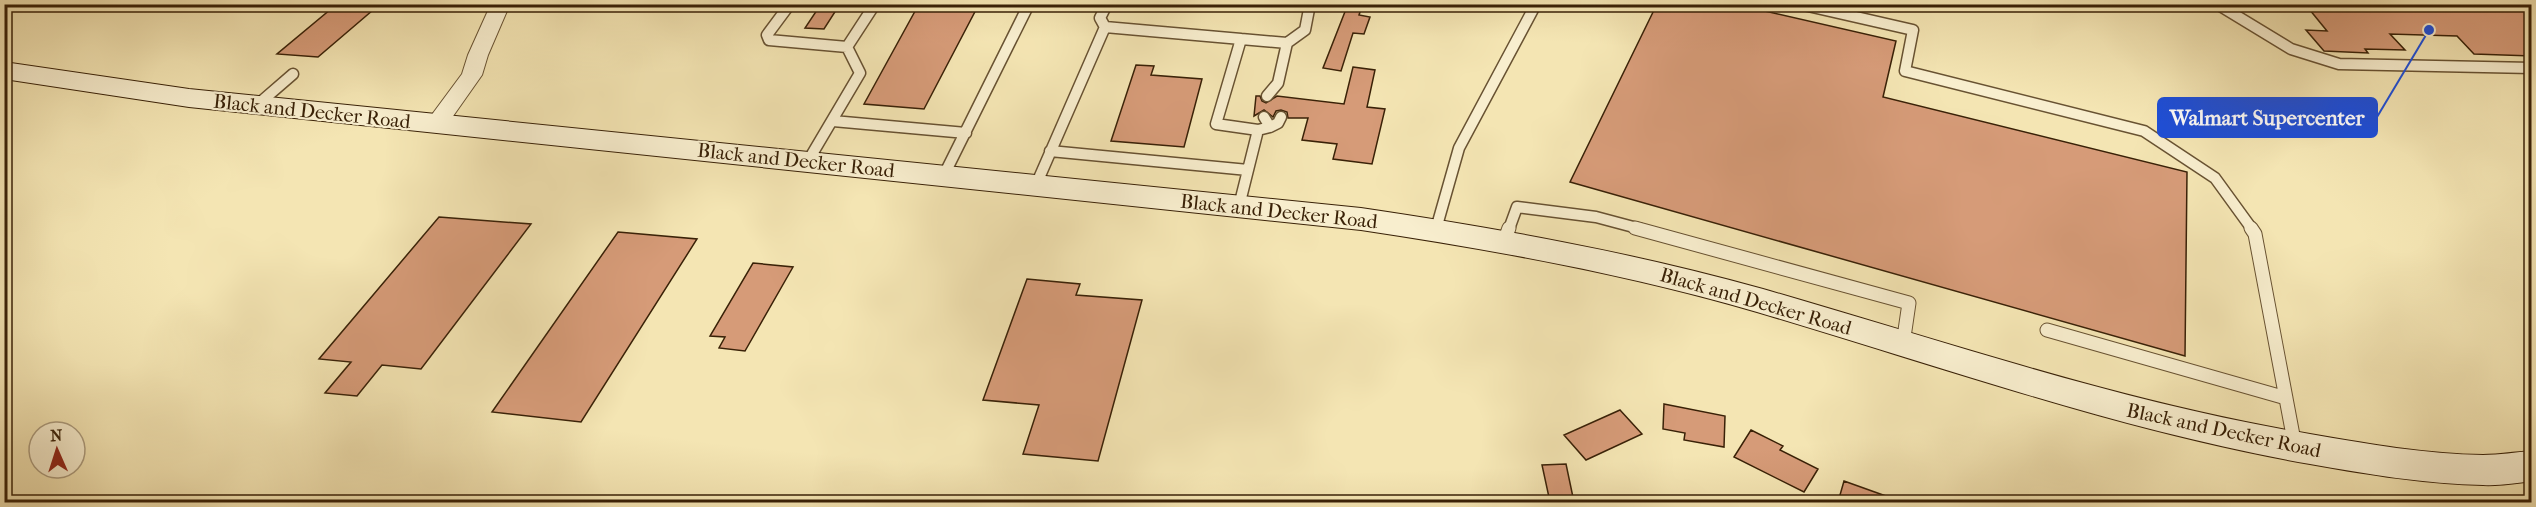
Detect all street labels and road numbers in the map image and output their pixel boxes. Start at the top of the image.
street label: Black and Decker Road [212,90,413,133]
street label: Black and Decker Road [696,139,897,182]
street label: Black and Decker Road [1179,190,1380,233]
street label: Black and Decker Road [1657,263,1855,340]
street label: Black and Decker Road [2125,399,2324,463]

